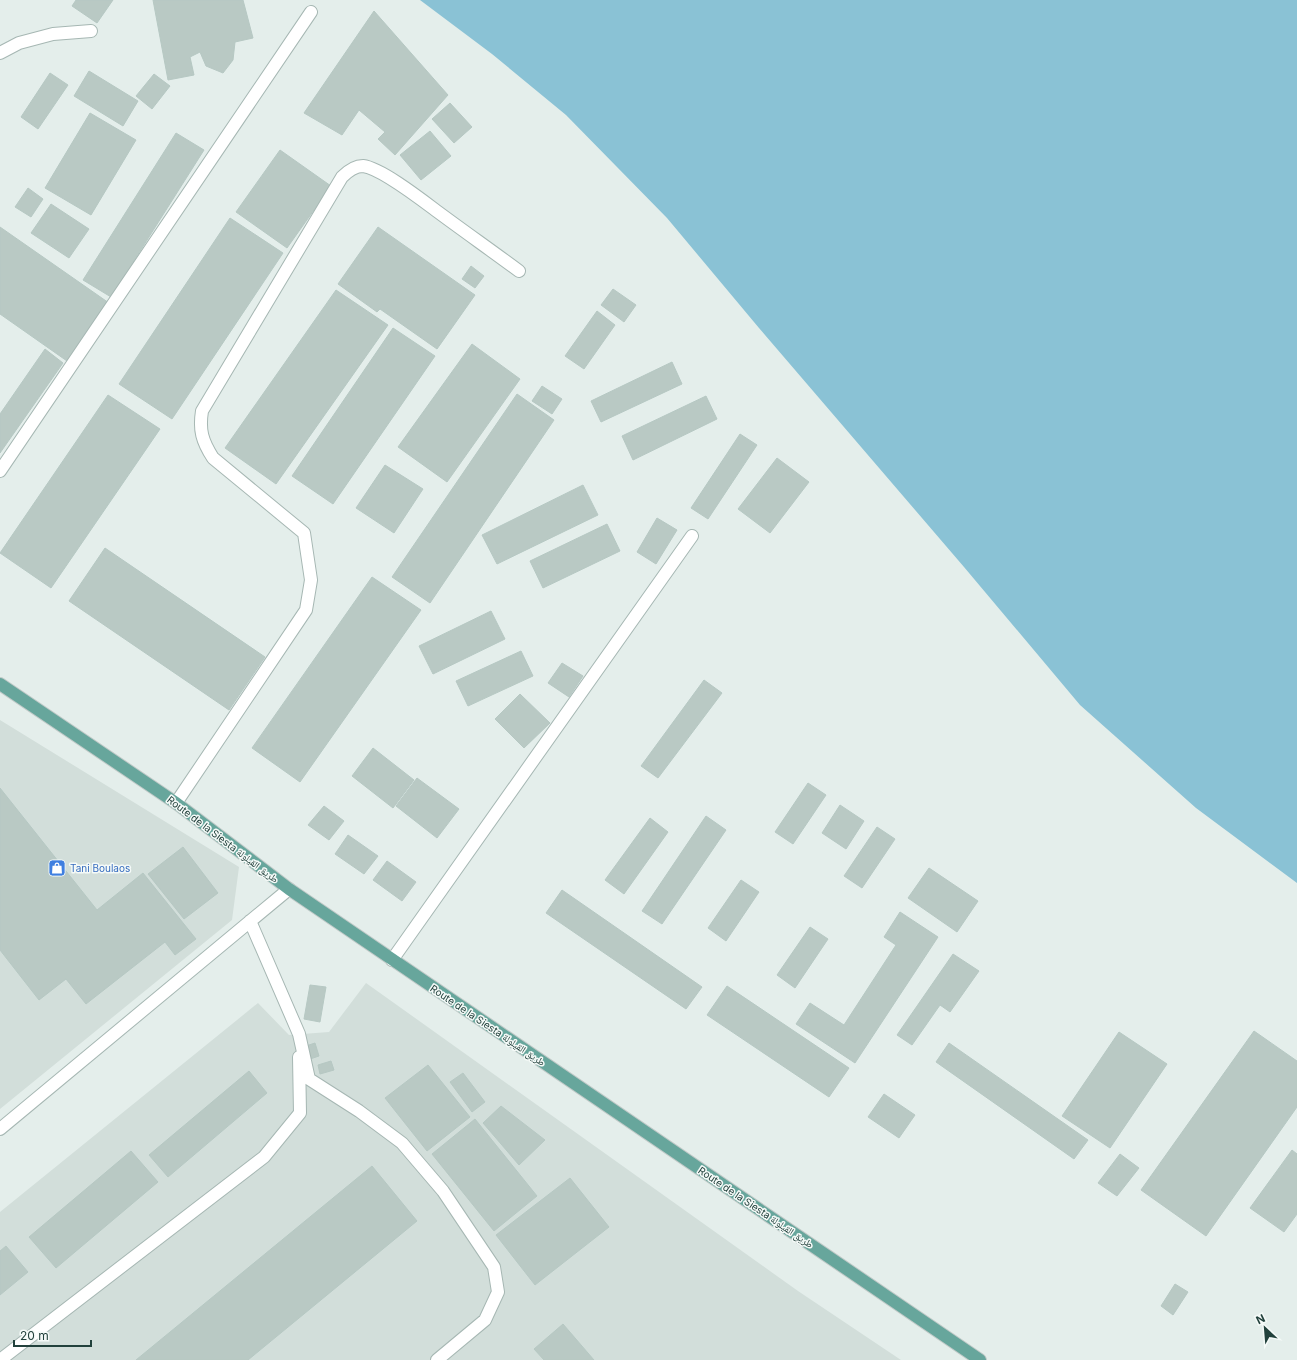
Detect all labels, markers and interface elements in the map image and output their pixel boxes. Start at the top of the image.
street label: Route de la Siesta طريق القيلولة [164,793,281,886]
shop icon: Tani Boulaos [47,858,67,878]
place label: Tani Boulaos [70,862,130,874]
street label: Route de la Siesta طريق القيلولة [428,982,548,1069]
street label: Route de la Siesta طريق القيلولة [696,1164,816,1251]
north arrow [1245,1308,1285,1348]
text: N [1254,1311,1267,1327]
scale bar [14,1322,91,1348]
text: 20 m [20,1328,49,1343]

